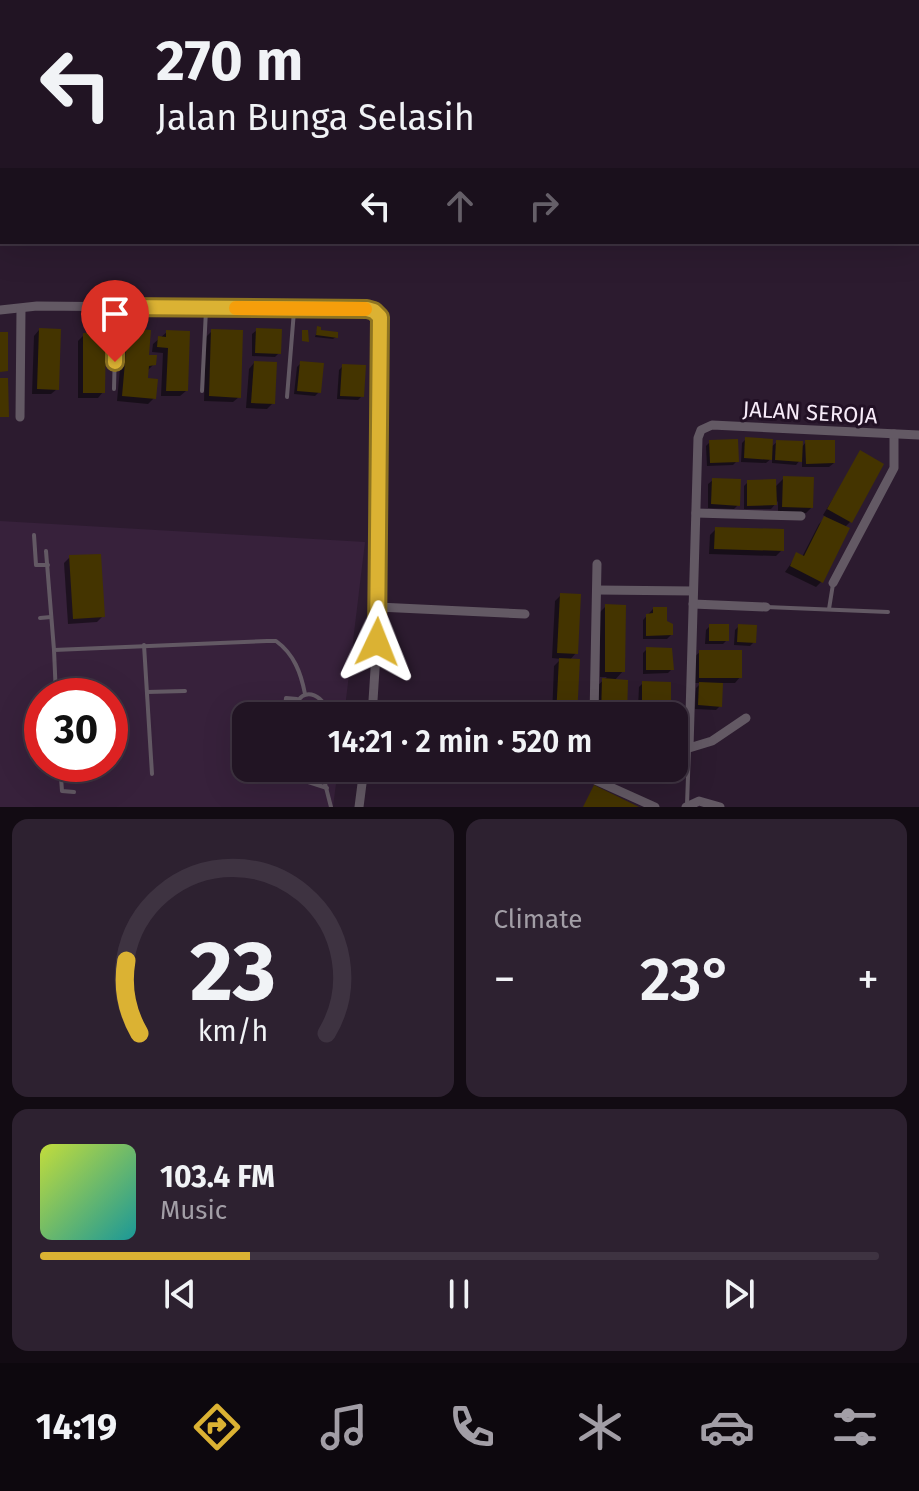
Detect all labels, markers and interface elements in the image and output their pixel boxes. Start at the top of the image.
text: 270 m [156,28,303,95]
icon: left [24,32,128,136]
text: Jalan Bunga Selasih [156,96,475,140]
icon: left [354,184,398,228]
icon: ahead [438,184,482,228]
icon: right [522,184,566,228]
pin [81,280,149,362]
icon: arrive [93,292,137,336]
street label: JALAN SEROJA [742,395,878,430]
position arrow [335,600,419,684]
speed limit sign: 30 [24,678,128,782]
text: 14:21 · 2 min · 520 m [328,724,592,760]
text: Climate [494,904,582,935]
text: 23 [190,922,276,1022]
text: 23° [640,944,733,1016]
text: − [494,953,516,1006]
text: + [857,953,879,1006]
text: km/h [197,1014,268,1049]
text: 103.4 FM [160,1159,275,1195]
text: Music [160,1195,227,1226]
icon: previous [158,1272,202,1316]
icon: pause [437,1272,481,1316]
icon: next [717,1272,761,1316]
icon: directions [189,1399,245,1455]
icon: music [316,1399,372,1455]
icon: phone [444,1399,500,1455]
icon: climate [572,1399,628,1455]
icon: car [699,1399,755,1455]
icon: filters [827,1399,883,1455]
text: 14:19 [36,1405,117,1449]

